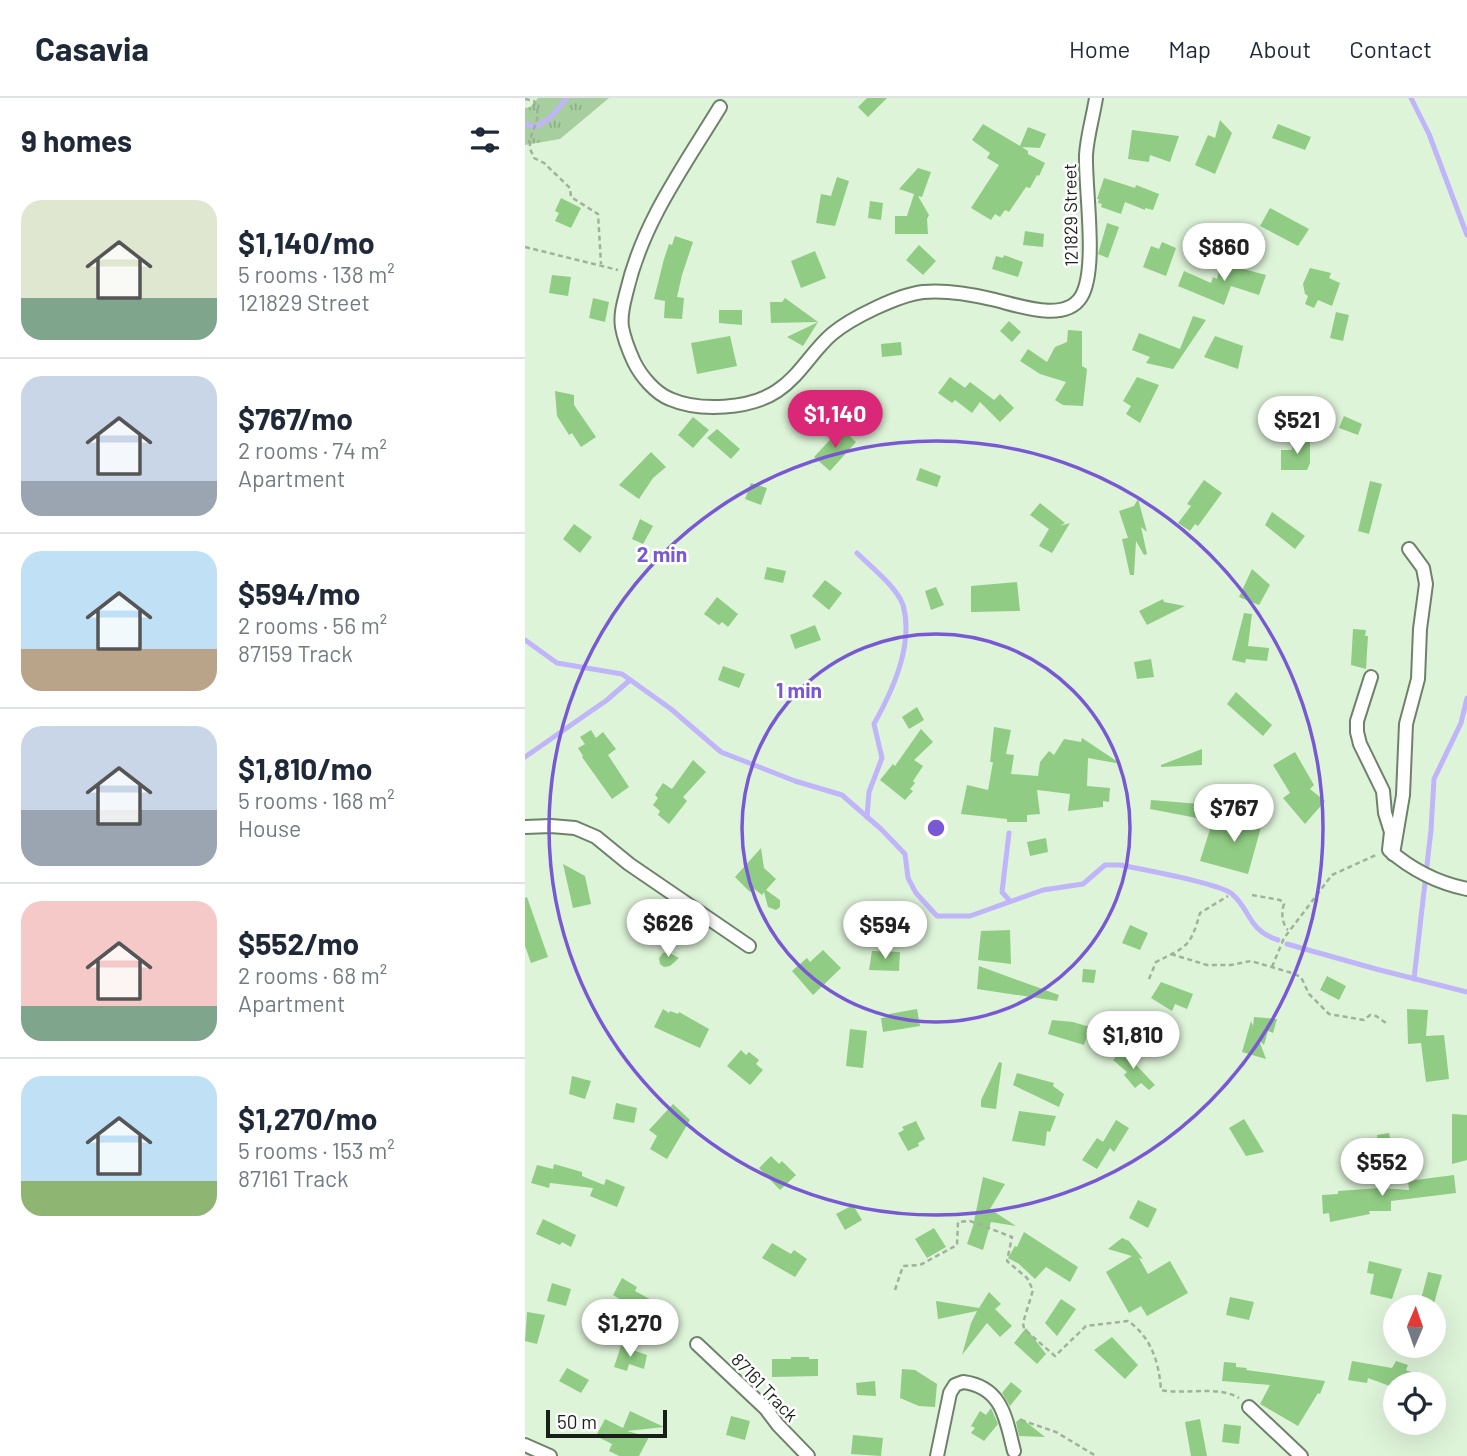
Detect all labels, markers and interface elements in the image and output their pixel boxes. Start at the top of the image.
text: Casavia [35,28,149,68]
text: Home [1069,34,1130,63]
text: Map [1168,34,1211,63]
text: About [1249,34,1311,63]
text: Contact [1349,34,1432,63]
icon: filters [466,121,504,159]
text: 9 homes [21,122,132,158]
street label: 121829 Street [1058,163,1082,267]
pin: $860 [1183,223,1265,283]
text: $1,140/mo [238,224,375,260]
icon: home [77,228,161,312]
text: $860 [1198,232,1250,260]
text: 5 rooms · 138 m² [238,260,395,288]
text: 121829 Street [238,288,370,316]
pin: $1,140 [778,390,892,450]
pin: $521 [1256,396,1338,456]
text: $1,140 [804,399,866,427]
text: $767/mo [238,400,353,436]
icon: home [77,404,161,488]
text: $521 [1274,405,1320,433]
text: 2 rooms · 74 m² [238,436,387,464]
text: Apartment [238,464,345,492]
text: 2 min [637,541,687,566]
text: $594/mo [238,575,360,611]
icon: home [77,579,161,663]
text: 2 rooms · 56 m² [238,611,387,639]
text: 87159 Track [238,639,353,667]
text: 1 min [776,677,822,702]
text: $1,810/mo [238,750,372,786]
icon: home [77,754,161,838]
pin: $767 [1193,784,1275,844]
text: 5 rooms · 168 m² [238,786,395,814]
text: $767 [1210,793,1258,821]
text: House [238,814,301,842]
centre of rings [924,816,948,840]
pin: $626 [627,900,709,959]
pin: $594 [844,902,926,961]
text: $626 [643,908,693,936]
text: $594 [859,910,911,938]
text: $552/mo [238,925,359,961]
icon: home [77,929,161,1013]
text: 2 rooms · 68 m² [238,961,387,989]
text: Apartment [238,989,345,1017]
pin: $1,810 [1076,1012,1190,1071]
text: $1,810 [1103,1020,1163,1048]
text: $1,270/mo [238,1100,378,1136]
icon: home [77,1104,161,1188]
text: 5 rooms · 153 m² [238,1136,395,1164]
pin: $552 [1341,1138,1423,1198]
text: $552 [1357,1147,1407,1175]
text: 87161 Track [238,1164,349,1192]
north arrow [1383,1295,1445,1358]
map controls [1383,1295,1446,1435]
pin: $1,270 [573,1300,687,1359]
text: $1,270 [598,1308,662,1336]
street label: 87161 Track [727,1348,803,1426]
button: locate [1383,1372,1446,1435]
scale bar [546,1407,667,1439]
text: 50 m [557,1410,597,1433]

